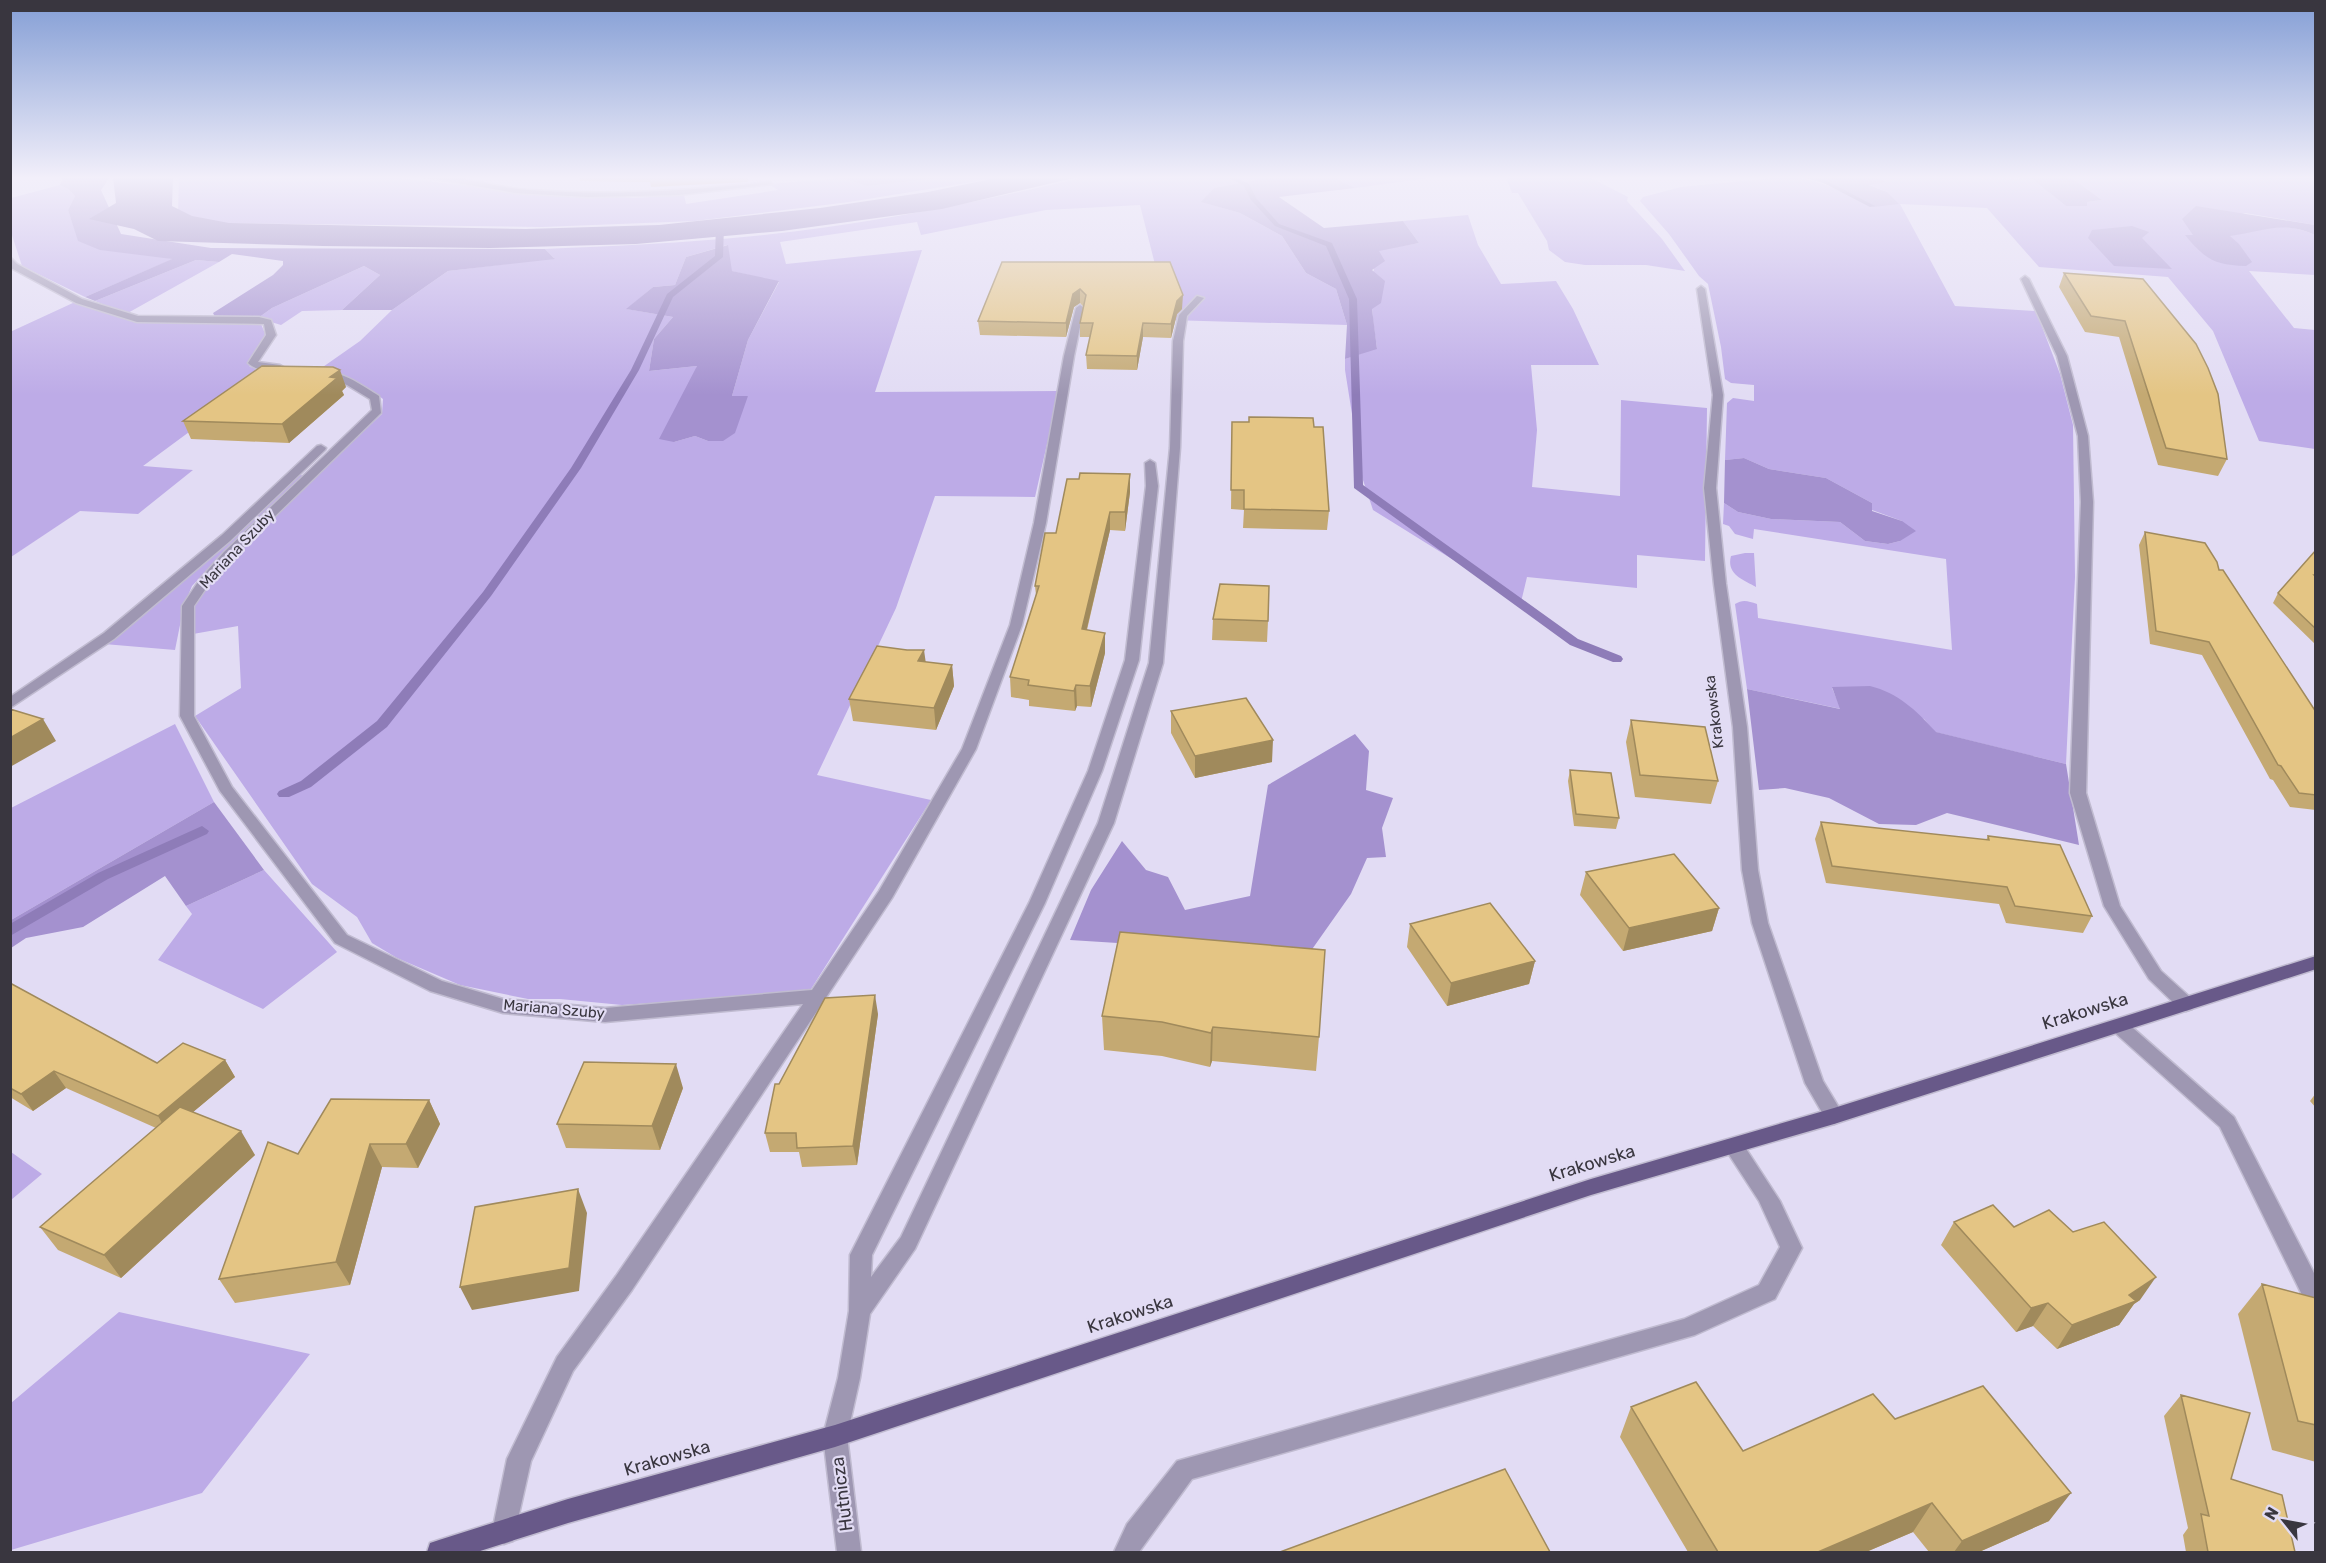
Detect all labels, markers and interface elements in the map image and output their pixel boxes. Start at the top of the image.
street label: Mariana Szuby [196,506,278,592]
street label: Krakowska [1701,674,1727,750]
street label: Krakowska [2039,987,2131,1035]
street label: Mariana Szuby [503,996,605,1022]
street label: Krakowska [1546,1139,1638,1187]
street label: Krakowska [1084,1290,1176,1338]
street label: Krakowska [621,1435,713,1481]
street label: Hutnicza [827,1455,857,1533]
north arrow [2254,1491,2314,1551]
text: N [2260,1504,2283,1523]

